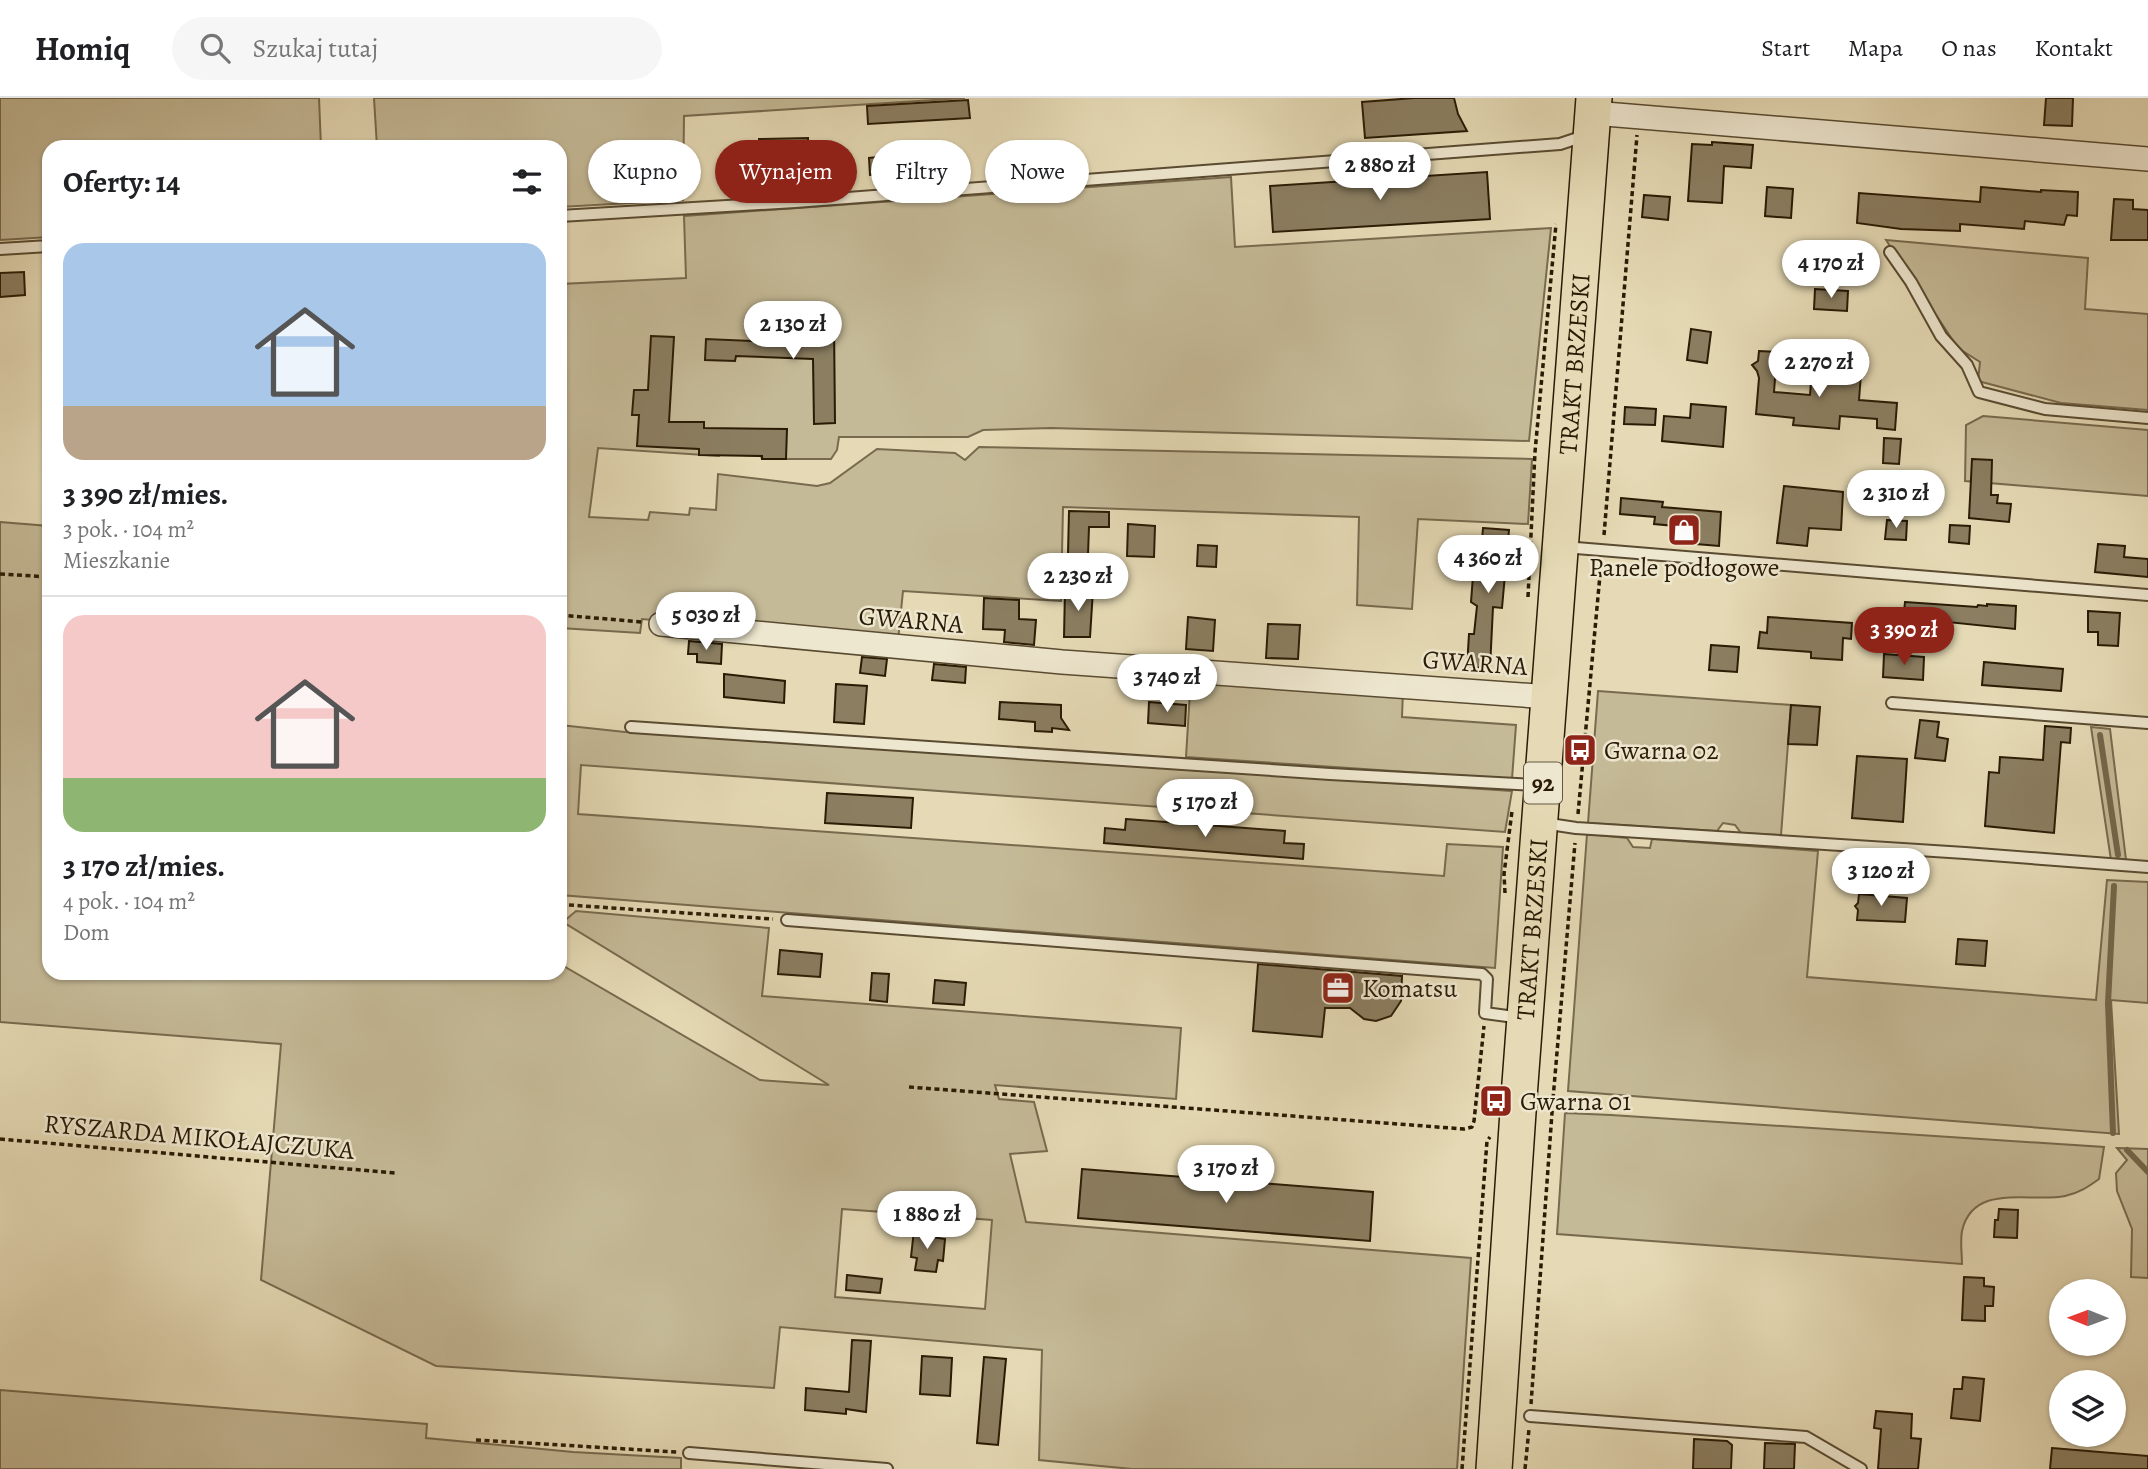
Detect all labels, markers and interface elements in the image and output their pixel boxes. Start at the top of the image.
search box [172,17,662,80]
text: Homiq [35,26,130,71]
icon: search [196,29,234,67]
text: Szukaj tutaj [252,31,378,66]
text: Start [1761,32,1810,64]
text: Mapa [1848,32,1903,64]
text: O nas [1941,32,1997,64]
text: Kontakt [2035,32,2113,64]
chip: Kupno [588,140,701,203]
chip: Wynajem [715,140,857,203]
chip: Filtry [871,140,971,203]
chip: Nowe [985,140,1089,203]
pin: 2 880 zł [1308,142,1452,202]
text: 2 880 zł [1345,149,1415,180]
text: Oferty: 14 [63,162,180,202]
icon: filters [508,163,546,201]
pin: 4 170 zł [1759,240,1903,300]
text: 4 170 zł [1798,247,1864,278]
street label: TRAKT BRZESKI [1550,272,1598,456]
icon: home [242,289,368,415]
pin: 2 130 zł [721,302,865,361]
text: 2 130 zł [760,308,826,339]
pin: 2 270 zł [1747,340,1891,399]
text: 2 270 zł [1784,346,1854,377]
pin: 2 310 zł [1824,470,1968,530]
text: 3 390 zł/mies. [63,474,229,514]
text: 2 310 zł [1863,477,1929,508]
shop icon: Panele podłogowe [1665,511,1703,549]
text: 3 pok. · 104 m² [63,514,194,545]
pin: 4 360 zł [1416,536,1560,595]
text: 4 360 zł [1454,542,1522,573]
text: Mieszkanie [63,545,170,576]
place label: Panele podłogowe [1589,550,1779,585]
pin: 2 230 zł [1006,554,1150,613]
text: 2 230 zł [1043,560,1113,591]
pin: 5 030 zł [634,592,778,652]
street label: GWARNA [857,598,966,642]
text: 5 030 zł [672,599,740,630]
pin: 3 390 zł [1832,608,1976,667]
text: 3 390 zł [1870,614,1938,645]
street label: GWARNA [1421,642,1529,684]
pin: 3 740 zł [1095,654,1239,714]
icon: home [242,661,368,787]
text: 3 740 zł [1133,661,1201,692]
bus stop icon: Gwarna 02 [1561,731,1599,769]
place label: Gwarna 02 [1604,733,1719,768]
road number: 92 [1524,762,1562,804]
pin: 5 170 zł [1133,780,1277,839]
text: 5 170 zł [1173,786,1237,817]
street label: TRAKT BRZESKI [1507,837,1556,1021]
text: 3 170 zł/mies. [63,846,225,886]
pin: 3 120 zł [1809,848,1953,908]
text: 3 120 zł [1848,855,1914,886]
text: 4 pok. · 104 m² [63,886,195,917]
text: Dom [63,917,110,948]
office icon: Komatsu [1319,969,1357,1007]
place label: Komatsu [1362,971,1458,1006]
bus stop icon: Gwarna 01 [1477,1082,1515,1120]
place label: Gwarna 01 [1520,1084,1631,1119]
street label: RYSZARDA MIKOŁAJCZUKA [42,1106,356,1168]
pin: 3 170 zł [1154,1146,1298,1205]
text: 3 170 zł [1193,1152,1259,1183]
pin: 1 880 zł [855,1192,999,1251]
text: 1 880 zł [893,1198,961,1229]
north arrow [2049,1279,2126,1356]
map controls [2049,1279,2126,1447]
button: layers [2049,1370,2126,1447]

